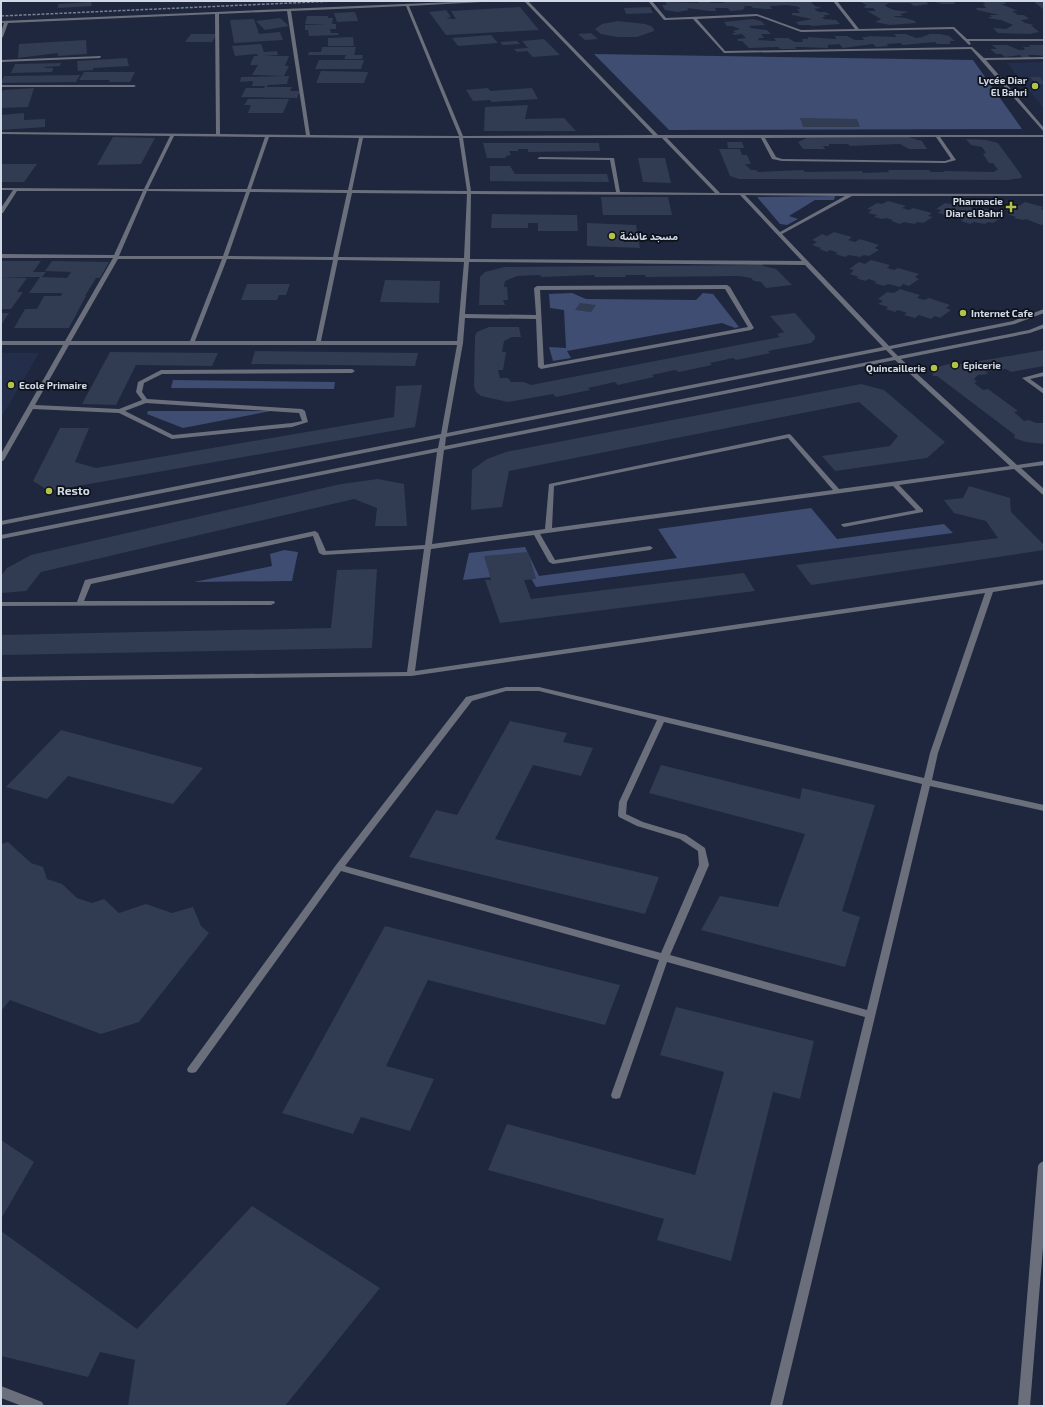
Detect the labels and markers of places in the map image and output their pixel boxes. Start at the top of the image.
place label: Lycée Diar El Bahri [979,74,1028,98]
marker: Lycée Diar El Bahri [1030,81,1040,91]
place label: Pharmacie Diar el Bahri [945,195,1003,219]
marker: Pharmacie Diar el Bahri [1006,202,1016,212]
place label: مسجد عائشة [620,230,678,243]
marker: مسجد عائشة [607,231,617,241]
place label: Internet Cafe [971,307,1033,319]
marker: Internet Cafe [958,308,968,318]
place label: Epicerie [963,359,1001,371]
marker: Epicerie [950,360,960,370]
place label: Quincaillerie [866,362,926,375]
marker: Quincaillerie [929,363,939,373]
place label: Ecole Primaire [19,379,87,391]
marker: Ecole Primaire [6,380,16,390]
place label: Resto [57,483,90,497]
marker: Resto [44,486,54,496]

